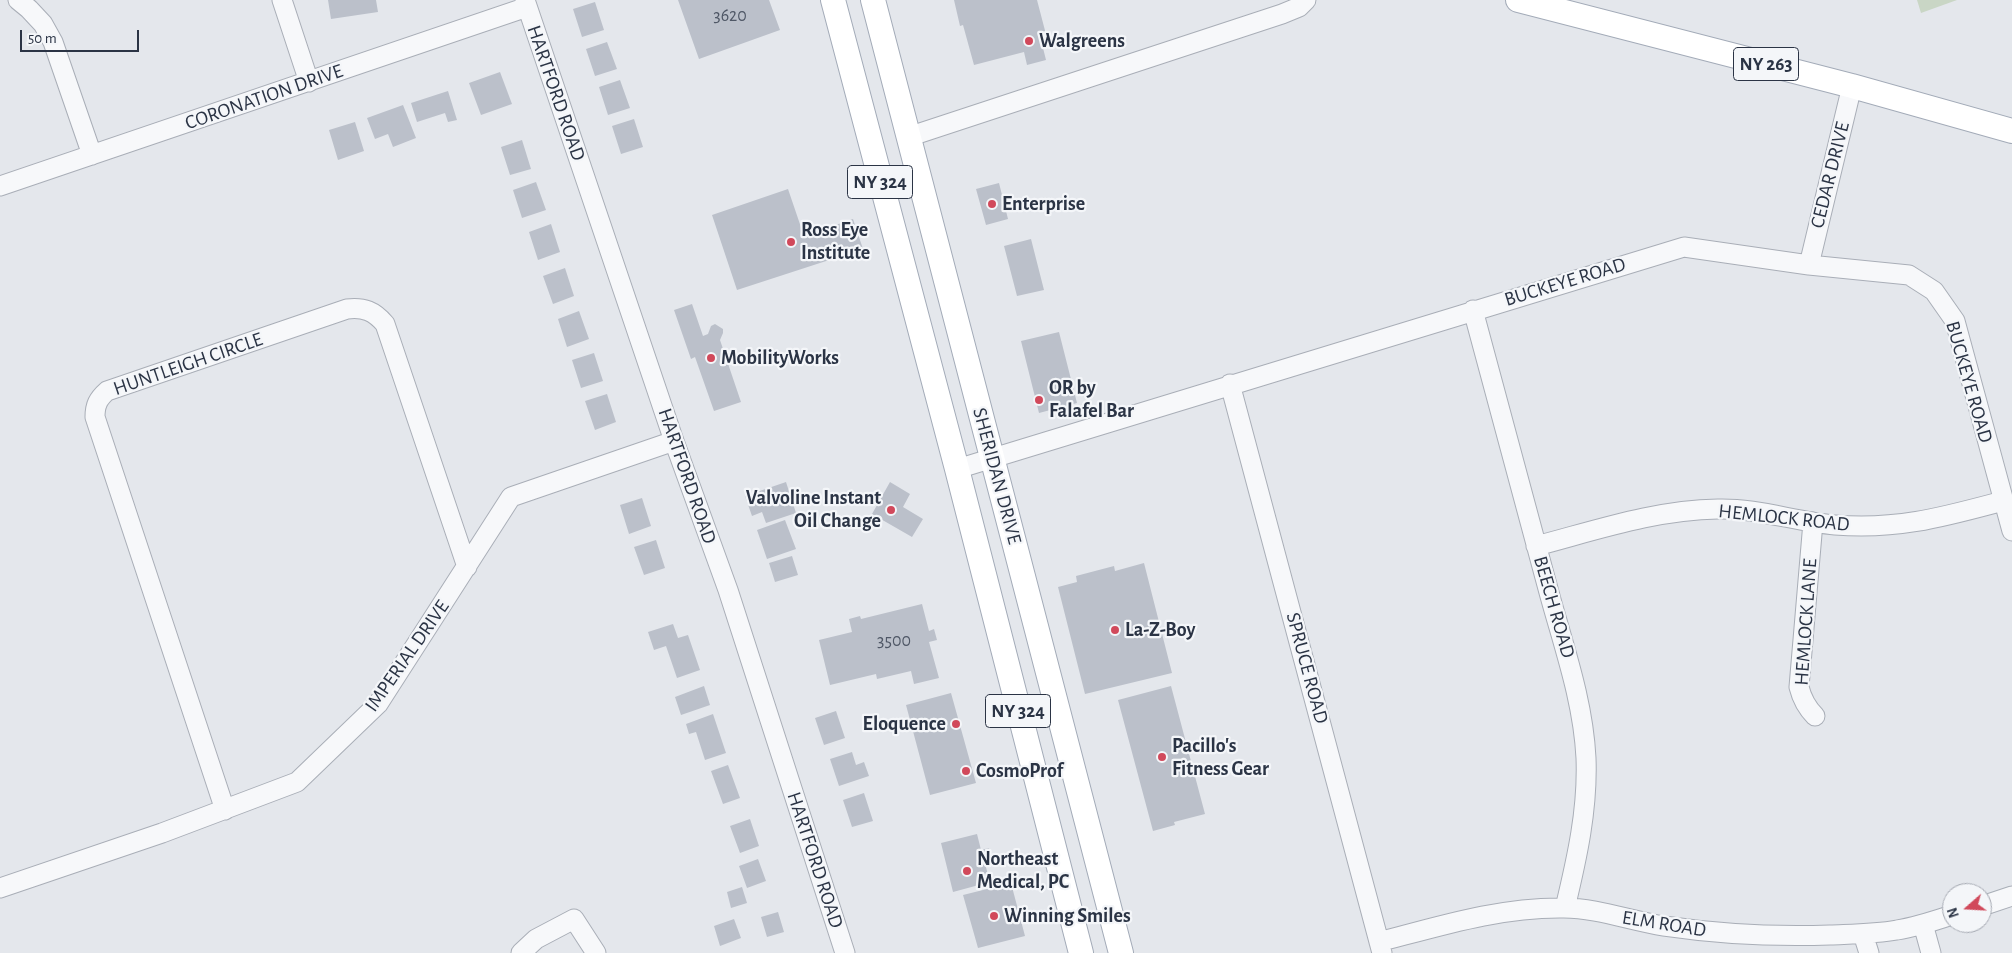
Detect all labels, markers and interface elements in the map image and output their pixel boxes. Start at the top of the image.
house number: 3620 [713,5,747,27]
scale bar [22,20,141,52]
street label: HARTFORD ROAD [522,22,590,164]
place label: Walgreens [1039,29,1125,53]
text: 50 m [28,31,57,46]
marker: Walgreens [1023,35,1035,47]
road number: NY 263 [1734,48,1798,80]
street label: CORONATION DRIVE [182,59,346,135]
street label: CEDAR DRIVE [1805,119,1855,231]
road number: NY 324 [848,166,912,198]
place label: Enterprise [1002,192,1085,216]
marker: Enterprise [986,198,998,210]
place label: Ross Eye Institute [801,218,870,265]
marker: Ross Eye Institute [785,236,797,248]
street label: BUCKEYE ROAD [1501,252,1629,312]
street label: BUCKEYE ROAD [1940,318,1998,446]
street label: HUNTLEIGH CIRCLE [110,327,266,401]
place label: MobilityWorks [721,346,839,370]
marker: MobilityWorks [705,352,717,364]
place label: OR by Falafel Bar [1049,376,1134,423]
marker: OR by Falafel Bar [1033,394,1045,406]
street label: HARTFORD ROAD [653,405,721,547]
street label: SHERIDAN DRIVE [967,405,1027,547]
place label: Valvoline Instant Oil Change [746,486,881,533]
street label: HEMLOCK ROAD [1717,499,1851,537]
marker: Valvoline Instant Oil Change [885,504,897,516]
street label: BEECH ROAD [1528,553,1580,661]
street label: HEMLOCK LANE [1790,558,1822,686]
street label: IMPERIAL DRIVE [360,596,454,716]
street label: SPRUCE ROAD [1281,610,1333,726]
place label: La-Z-Boy [1125,618,1195,642]
marker: La-Z-Boy [1109,624,1121,636]
house number: 3500 [877,630,911,652]
road number: NY 324 [986,694,1050,728]
place label: Eloquence [863,712,946,736]
marker: Eloquence [950,718,962,730]
place label: Pacillo's Fitness Gear [1172,734,1269,781]
marker: Pacillo's Fitness Gear [1156,751,1168,763]
place label: CosmoProf [976,759,1063,783]
marker: CosmoProf [960,765,972,777]
street label: HARTFORD ROAD [782,789,848,931]
place label: Northeast Medical, PC [977,847,1069,894]
marker: Northeast Medical, PC [961,865,973,877]
north arrow [1942,883,1992,933]
place label: Winning Smiles [1004,904,1131,928]
street label: ELM ROAD [1620,906,1708,942]
text: N [1946,906,1962,919]
marker: Winning Smiles [988,910,1000,922]

